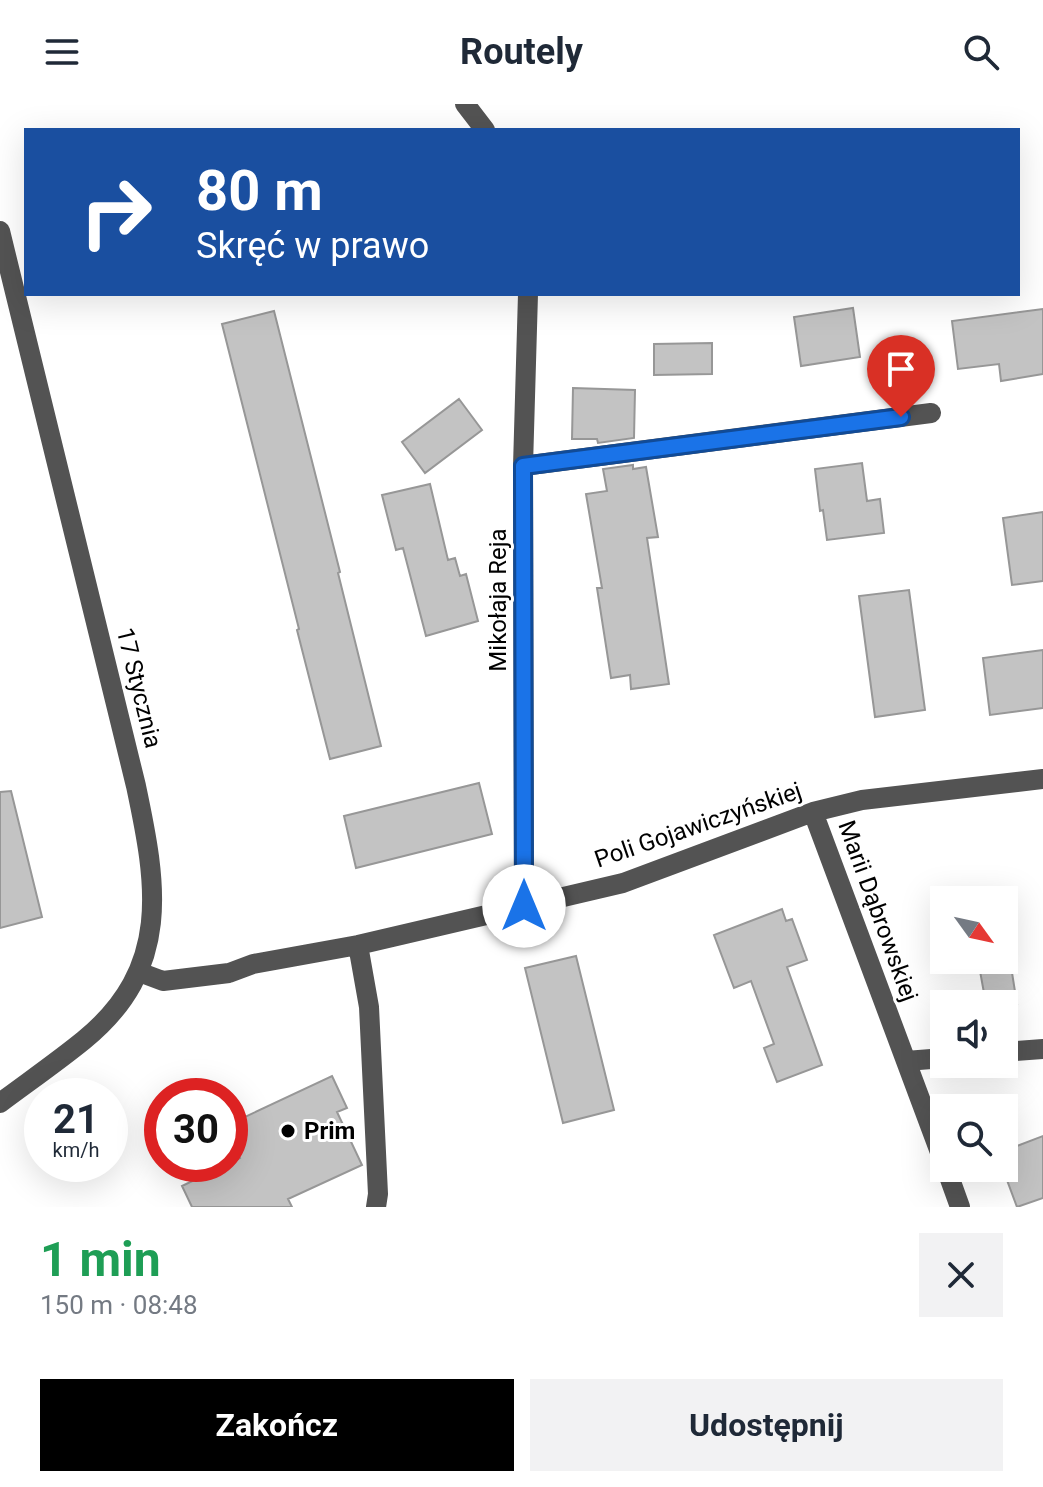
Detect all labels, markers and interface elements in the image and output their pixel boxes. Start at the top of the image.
icon: menu [40,30,84,74]
icon: search [959,30,1003,74]
text: Routely [460,31,583,73]
text: 80 m [196,158,323,224]
icon: right [64,160,168,264]
text: Skręć w prawo [196,225,429,267]
pin [867,335,935,417]
icon: arrive [879,347,923,391]
street label: Mikołaja Reja [484,528,512,672]
street label: 17 Stycznia [111,625,167,751]
street label: Poli Gojawiczyńskiej [591,776,805,874]
street label: Marii Dąbrowskiej [832,817,924,1005]
position arrow [482,864,566,948]
north arrow [930,886,1018,974]
map controls [930,886,1018,1182]
button: sound [930,990,1018,1078]
speed limit sign: 30 [144,1078,248,1182]
button: search [930,1094,1018,1182]
text: 21 [53,1096,99,1143]
place label: Prim [304,1117,355,1145]
marker: Prim [279,1122,297,1140]
text: km/h [53,1138,99,1162]
text: 1 min [40,1231,161,1288]
button: close [919,1233,1003,1317]
text: 150 m · 08:48 [40,1290,198,1320]
button: Zakończ [40,1379,514,1471]
button: Udostępnij [530,1379,1003,1471]

